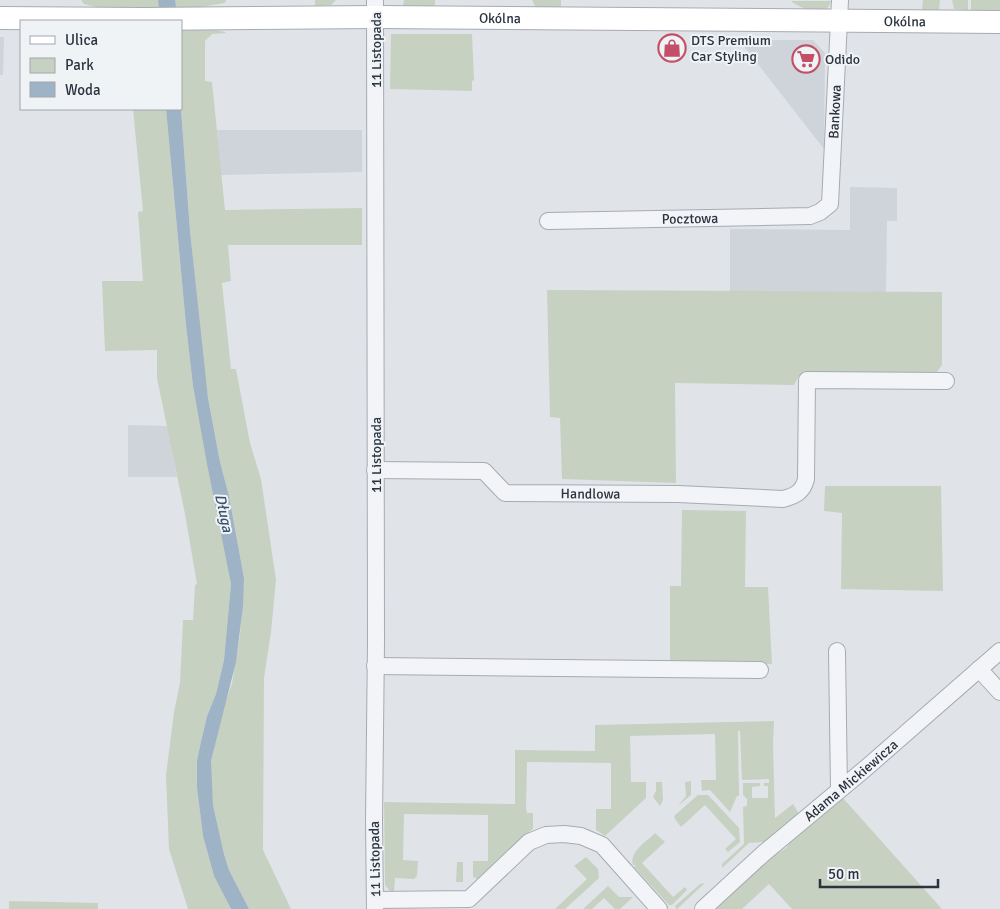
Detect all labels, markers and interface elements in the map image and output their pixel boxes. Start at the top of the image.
street label: Okólna [479,9,521,27]
street label: 11 Listopada [368,12,385,88]
street label: Okólna [884,13,926,30]
legend [20,20,182,110]
text: Ulica [65,31,98,49]
place label: DTS Premium Car Styling [691,32,771,65]
shop icon: DTS Premium Car Styling [657,33,687,63]
supermarket icon: Odido [791,44,821,74]
place label: Odido [825,51,860,68]
text: Park [65,56,94,74]
text: Woda [65,81,101,99]
street label: Bankowa [825,84,844,139]
street label: Pocztowa [661,209,719,227]
street label: 11 Listopada [368,417,385,493]
street label: Handlowa [561,485,621,502]
water label: Długa [211,492,237,534]
street label: Adama Mickiewicza [800,736,901,825]
street label: 11 Listopada [366,821,384,897]
scale bar [820,856,938,888]
text: 50 m [828,865,859,883]

